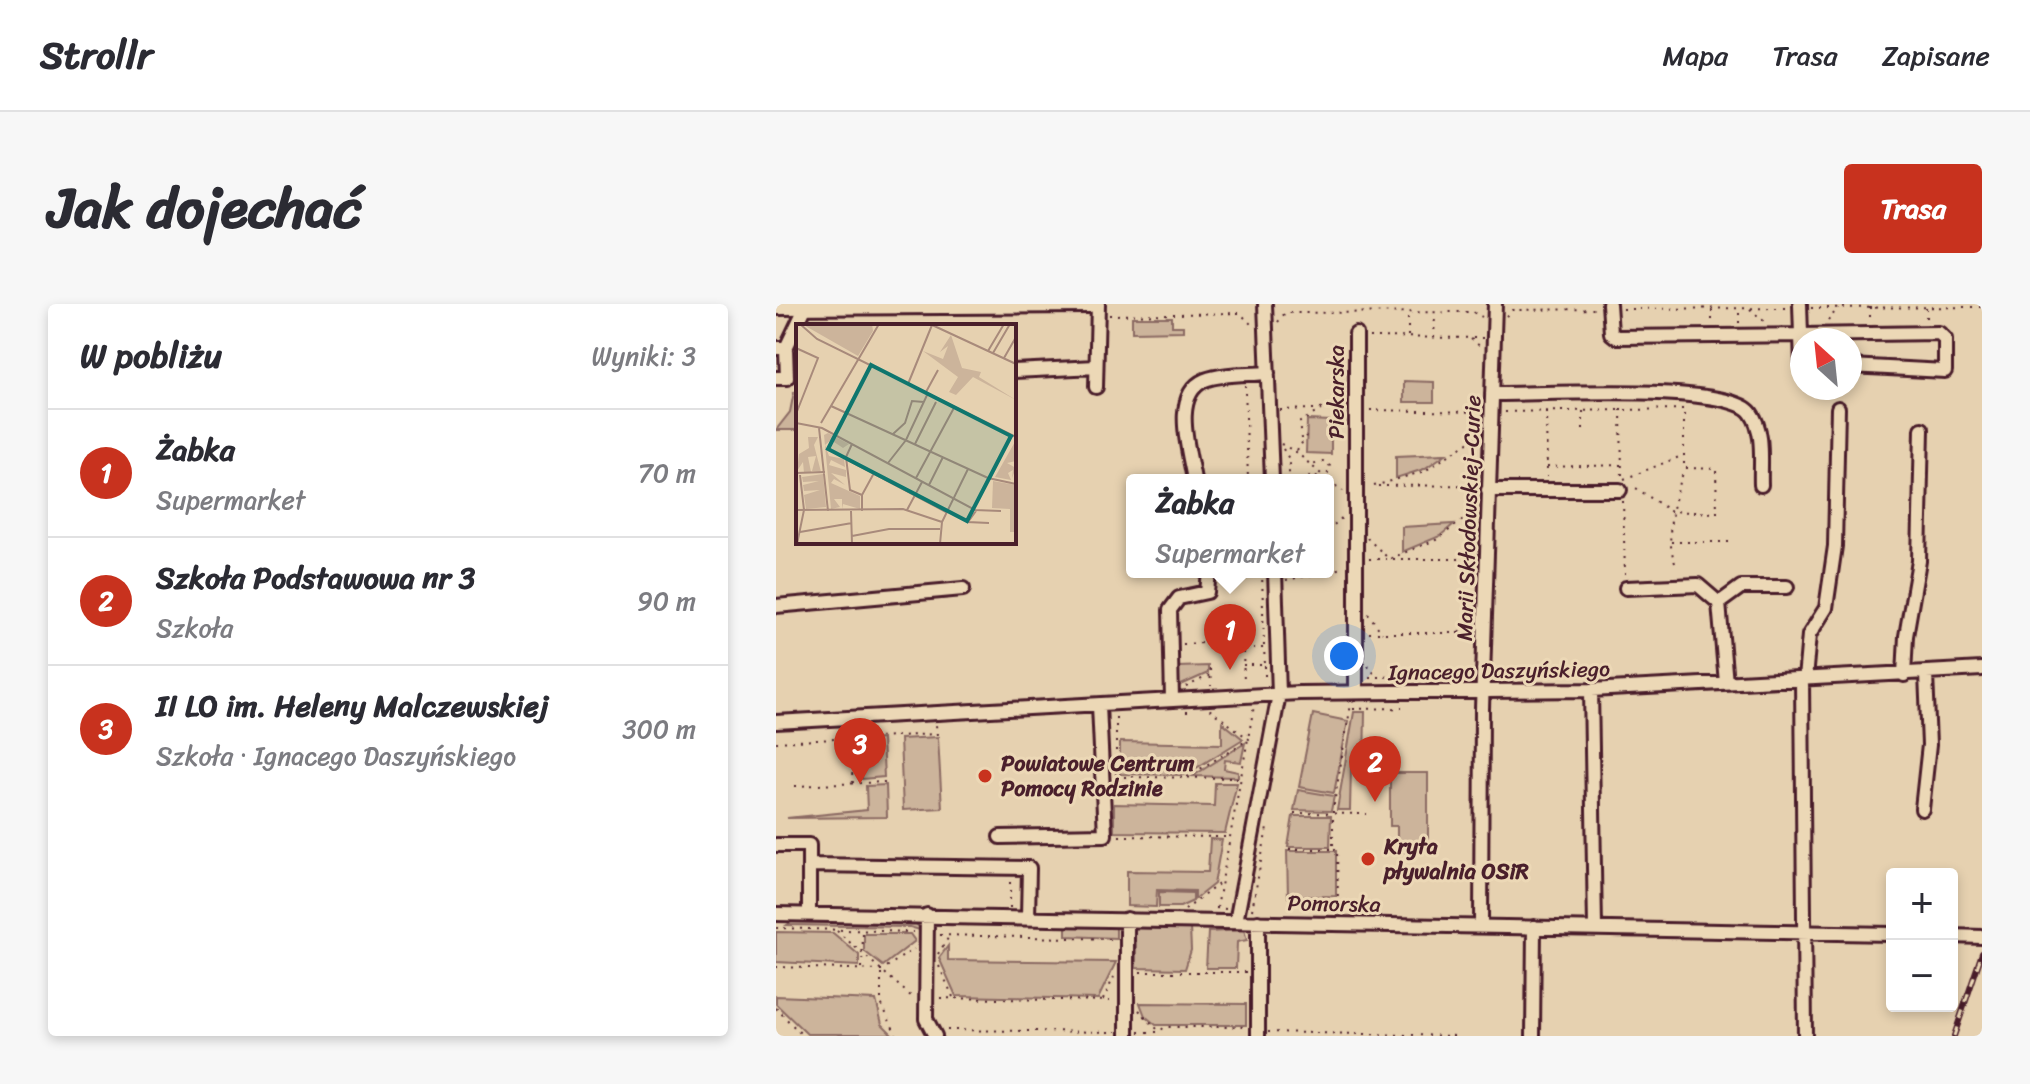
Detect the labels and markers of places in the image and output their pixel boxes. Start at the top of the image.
pin: 1 [1204,604,1256,670]
pin: 3 [834,718,886,784]
pin: 2 [1349,736,1401,802]
place label: Powiatowe Centrum Pomocy Rodzinie [1001,744,1194,808]
marker: Powiatowe Centrum Pomocy Rodzinie [976,767,994,785]
place label: Kryta pływalnia OSiR [1382,827,1530,891]
marker: Kryta pływalnia OSiR [1359,850,1377,868]

